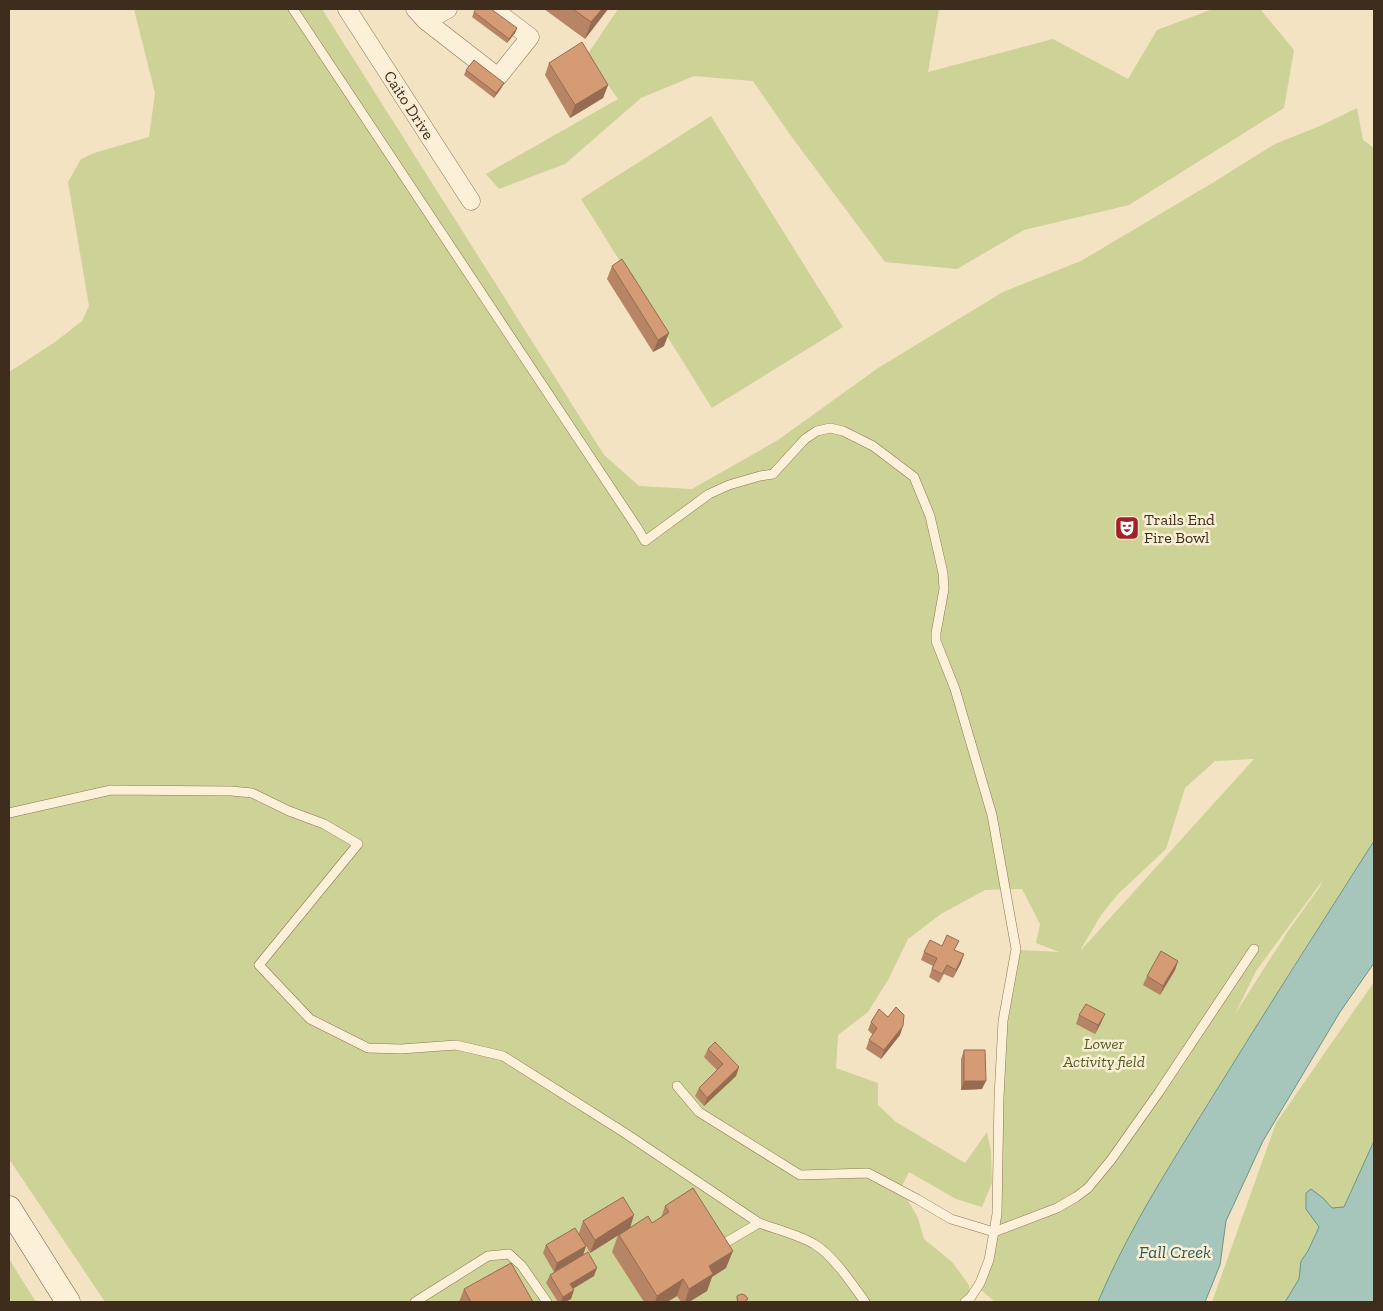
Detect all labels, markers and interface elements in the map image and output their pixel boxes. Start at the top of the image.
street label: Caito Drive [380,67,438,143]
place label: Trails End Fire Bowl [1144,510,1215,547]
theatre icon: Trails End Fire Bowl [1114,515,1140,541]
park label: Lower Activity field [1062,1034,1145,1071]
water label: Fall Creek [1139,1241,1211,1263]

